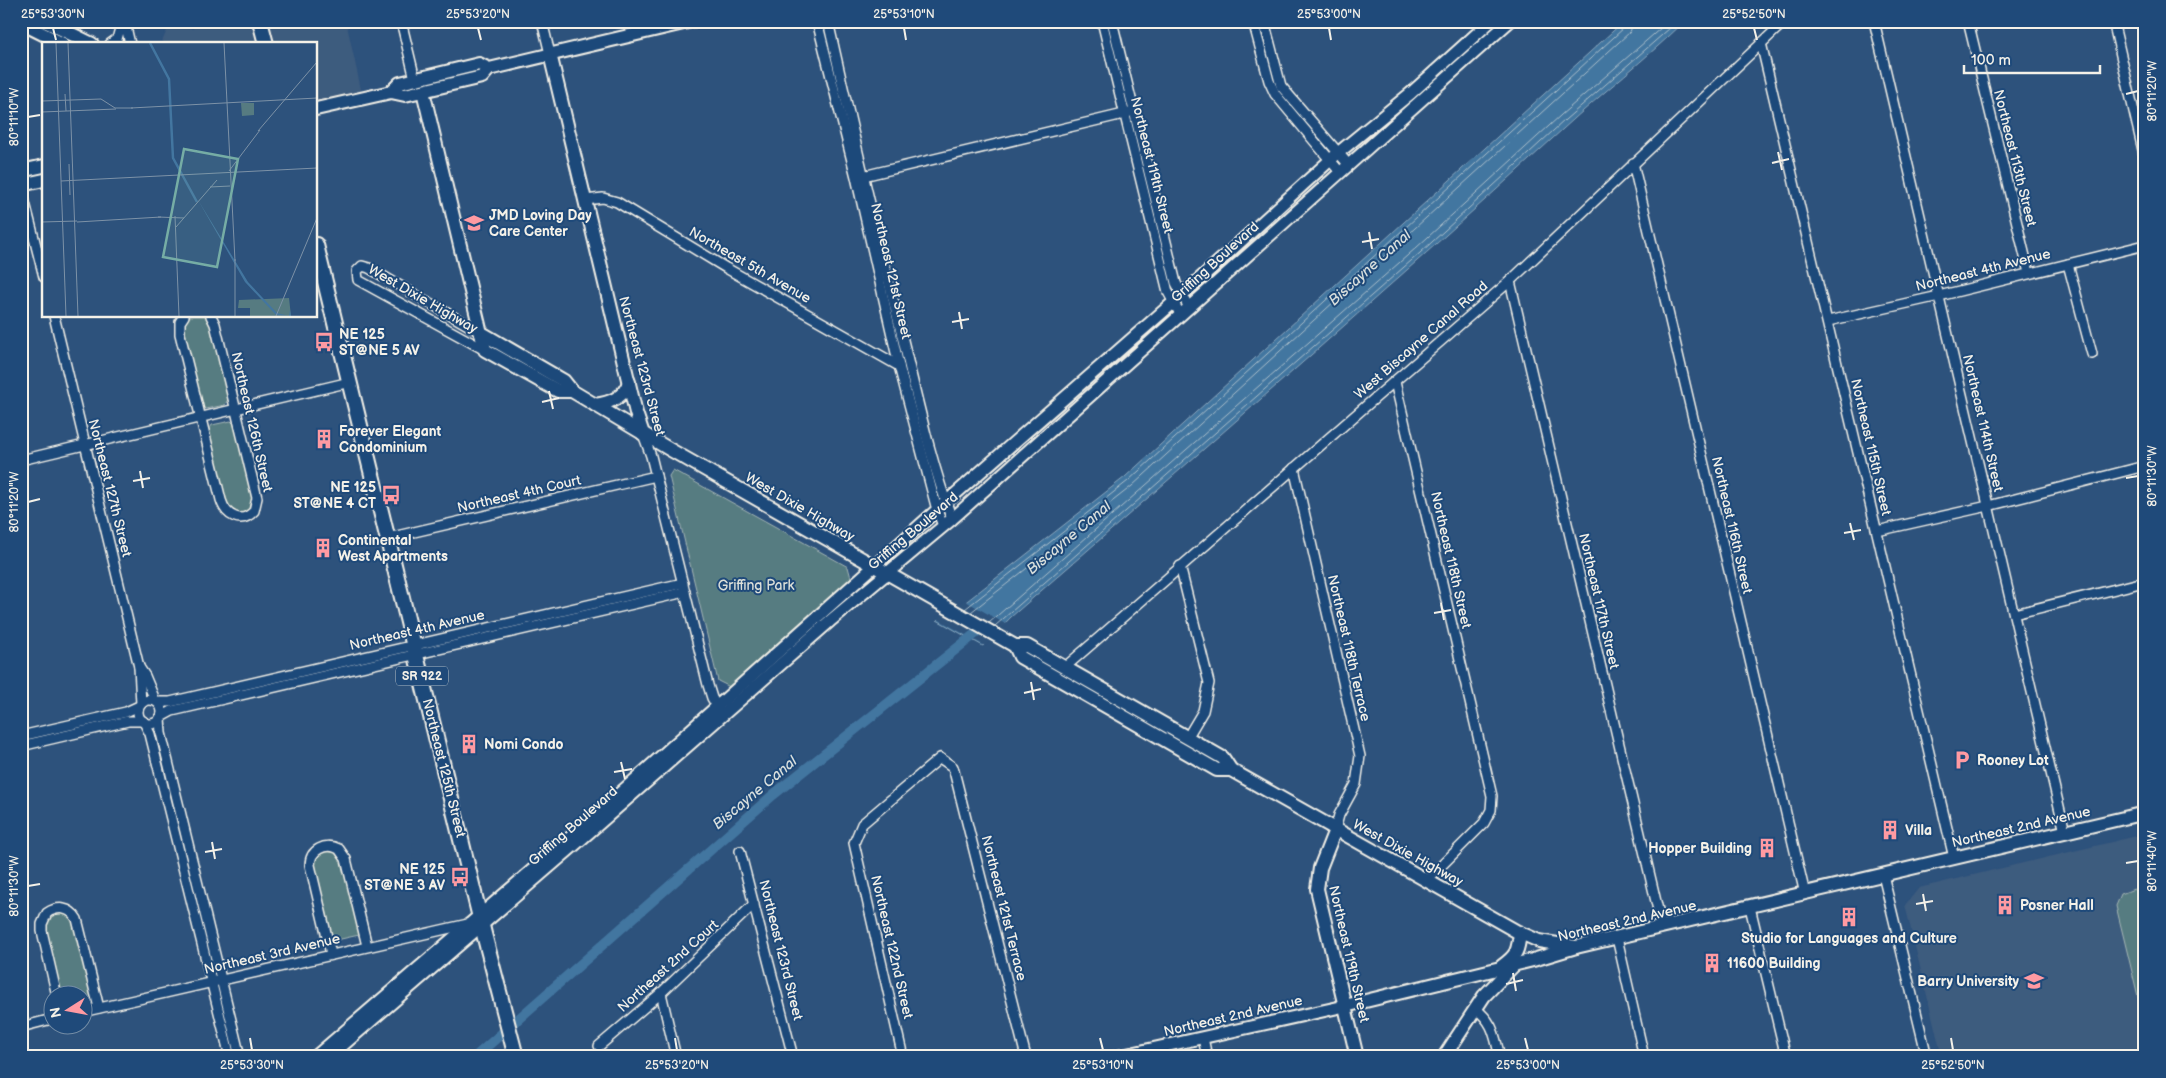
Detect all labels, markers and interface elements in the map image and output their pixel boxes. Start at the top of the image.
text: 25°53'30"N [21,7,85,22]
text: 25°53'20"N [446,7,510,22]
text: 25°53'10"N [873,7,935,22]
text: 25°53'00"N [1297,7,1361,22]
text: 25°52'50"N [1722,7,1786,22]
inset map [42,42,318,318]
scale bar [1964,42,2100,74]
text: 100 m [1971,51,2011,70]
text: 80°11'20"W [2145,60,2160,122]
text: 80°11'10"W [7,88,22,146]
street label: Northeast 113th Street [1990,88,2040,229]
street label: Northeast 119th Street [1127,95,1177,236]
street label: Northeast 121st Street [867,201,915,341]
place label: JMD Loving Day Care Center [489,207,592,240]
school or university icon: JMD Loving Day Care Center [463,212,485,234]
street label: Griffing Boulevard [1168,218,1262,306]
street label: Northeast 5th Avenue [686,223,814,307]
water label: Biscayne Canal [1325,226,1416,310]
street label: Northeast 4th Avenue [1914,245,2052,295]
street label: West Dixie Highway [365,261,481,338]
street label: West Biscayne Canal Road [1351,277,1491,403]
street label: Northeast 123rd Street [615,294,669,438]
place label: NE 125 ST@NE 5 AV [339,326,420,359]
bus stop icon: NE 125 ST@NE 5 AV [313,331,335,353]
street label: Northeast 126th Street [228,350,277,494]
street label: Northeast 114th Street [1959,353,2007,494]
street label: Northeast 115th Street [1847,377,1895,518]
street label: Northeast 127th Street [85,417,136,559]
place label: Forever Elegant Condominium [339,423,442,456]
building icon: Forever Elegant Condominium [313,428,335,450]
text: 80°11'30"W [2145,445,2160,507]
street label: Northeast 116th Street [1708,455,1756,596]
street label: West Dixie Highway [742,469,858,546]
text: 80°11'20"W [7,471,22,533]
street label: Northeast 4th Court [456,471,583,516]
place label: NE 125 ST@NE 4 CT [293,479,376,512]
bus stop icon: NE 125 ST@NE 4 CT [380,484,402,506]
street label: Griffing Boulevard [865,488,961,574]
street label: Northeast 118th Street [1427,490,1475,631]
water label: Biscayne Canal [1023,497,1116,579]
place label: Continental West Apartments [338,532,448,565]
street label: Northeast 117th Street [1575,532,1623,671]
building icon: Continental West Apartments [312,537,334,559]
street label: Northeast 118th Terrace [1324,573,1374,723]
park label: Griffing Park [718,577,794,594]
street label: Northeast 4th Avenue [348,606,486,654]
road number: SR 922 [396,666,448,686]
street label: Northeast 125th Street [418,697,470,840]
building icon: Nomi Condo [458,733,480,755]
place label: Nomi Condo [484,736,564,753]
parking icon: Rooney Lot [1951,749,1973,771]
water label: Biscayne Canal [709,752,802,834]
place label: Rooney Lot [1977,752,2049,769]
street label: Griffing Boulevard [525,783,621,869]
street label: Northeast 2nd Avenue [1950,803,2092,851]
street label: West Dixie Highway [1350,816,1467,891]
building icon: Villa [1879,819,1901,841]
place label: Villa [1905,822,1932,839]
text: 80°11'40"W [2145,830,2160,892]
street label: Northeast 121st Terrace [978,834,1030,982]
building icon: Hopper Building [1756,837,1778,859]
place label: Hopper Building [1648,840,1752,857]
text: 80°11'30"W [7,855,22,917]
place label: NE 125 ST@NE 3 AV [364,861,445,894]
bus stop icon: NE 125 ST@NE 3 AV [449,866,471,888]
street label: Northeast 122nd Street [867,874,917,1021]
street label: Northeast 123rd Street [755,878,807,1022]
street label: Northeast 119th Street [1325,884,1373,1025]
building icon: Posner Hall [1994,894,2016,916]
street label: Northeast 2nd Avenue [1556,897,1698,945]
place label: Posner Hall [2020,897,2094,914]
building icon: Studio for Languages and Culture [1838,906,1860,928]
street label: Northeast 2nd Court [614,916,723,1016]
street label: Northeast 3rd Avenue [202,930,342,978]
place label: Studio for Languages and Culture [1741,930,1957,947]
building icon: 11600 Building [1701,952,1723,974]
place label: 11600 Building [1727,955,1821,972]
school or university icon: Barry University [2023,970,2045,992]
place label: Barry University [1917,973,2020,990]
north arrow [42,986,92,1036]
street label: Northeast 2nd Avenue [1162,992,1304,1040]
text: N [46,1006,65,1019]
text: 25°53'30"N [220,1058,284,1073]
text: 25°53'20"N [645,1058,709,1073]
text: 25°53'10"N [1072,1058,1134,1073]
text: 25°53'00"N [1496,1058,1560,1073]
text: 25°52'50"N [1921,1058,1985,1073]

